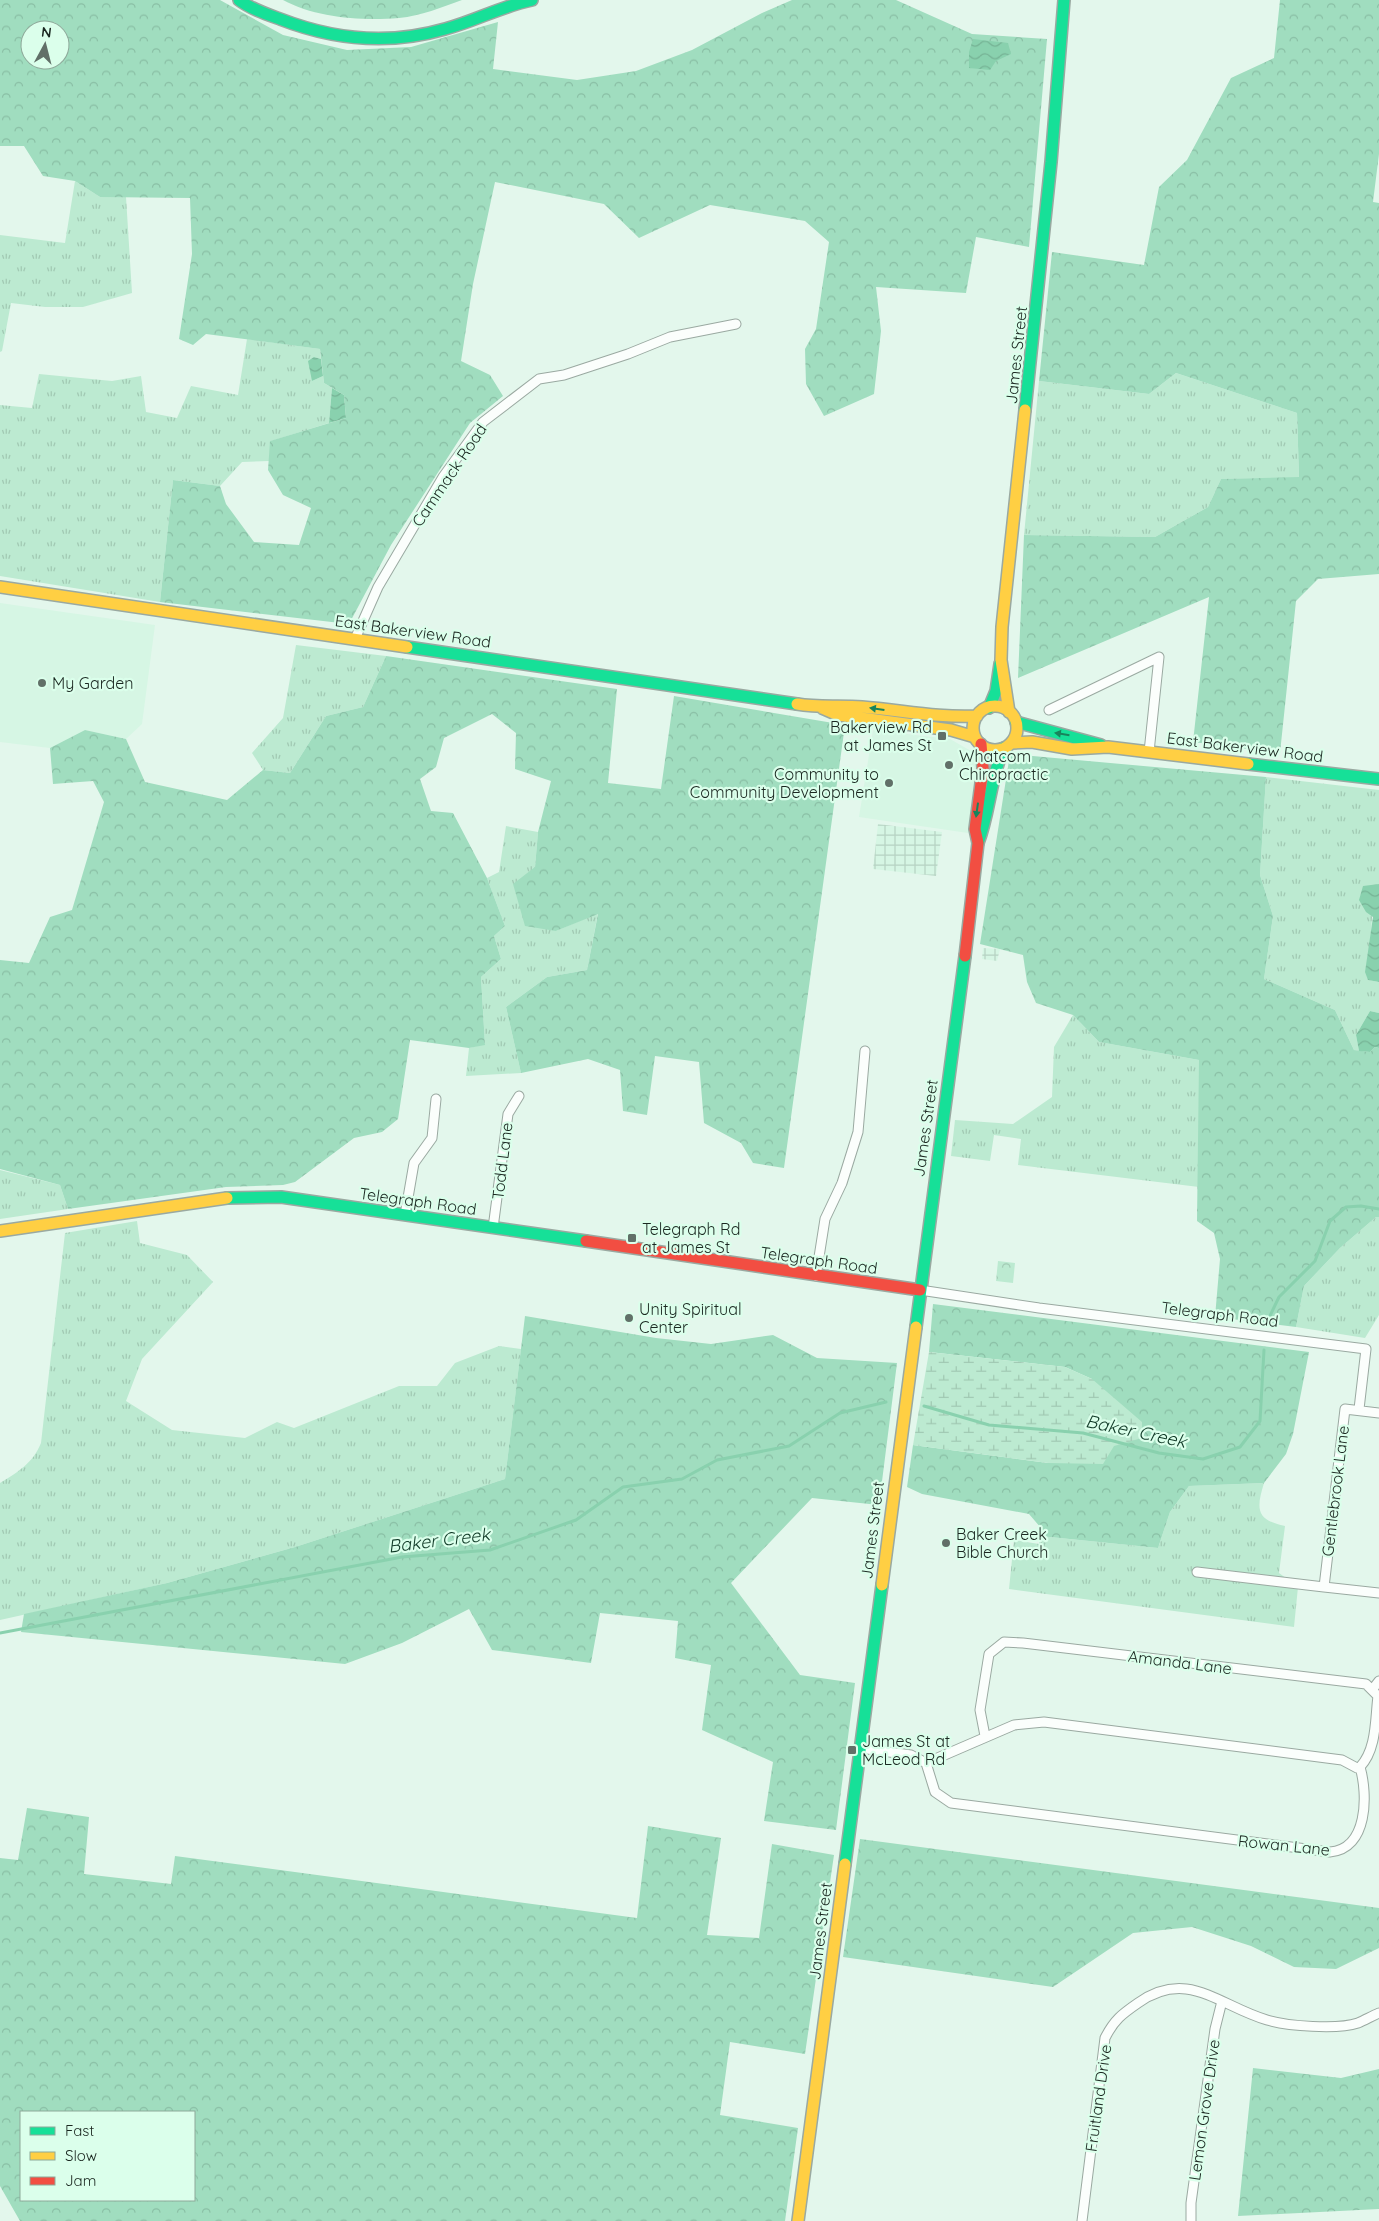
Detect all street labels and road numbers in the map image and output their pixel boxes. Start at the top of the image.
street label: James Street [1001,305,1031,405]
street label: Cammack Road [407,420,491,530]
street label: East Bakerview Road [334,610,492,652]
street label: East Bakerview Road [1166,727,1324,767]
street label: James Street [908,1078,942,1178]
street label: Todd Lane [487,1121,517,1201]
street label: Telegraph Road [358,1183,478,1219]
street label: Telegraph Road [759,1242,879,1278]
street label: Telegraph Road [1160,1297,1280,1331]
street label: Gentlebrook Lane [1317,1424,1353,1558]
street label: James Street [856,1480,888,1580]
street label: Amanda Lane [1127,1646,1233,1678]
street label: Rowan Lane [1237,1830,1331,1860]
street label: James Street [804,1881,836,1981]
street label: Lemon Grove Drive [1184,2038,1224,2182]
street label: Fruitland Drive [1081,2043,1115,2153]

